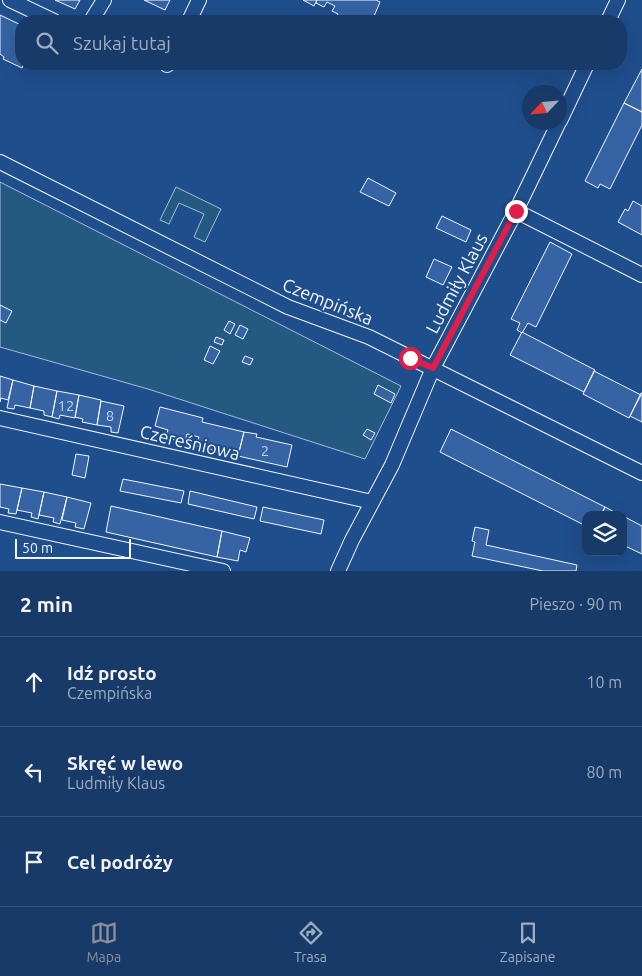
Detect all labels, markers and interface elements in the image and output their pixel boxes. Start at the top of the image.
search box [15,15,627,70]
icon: search [33,29,61,57]
text: Szukaj tutaj [73,32,171,54]
north arrow [522,85,567,130]
route end [505,200,528,223]
street label: Ludmiły Klaus [421,229,491,336]
street label: Czempińska [280,274,376,328]
route start [399,347,422,370]
house number: 12 [58,397,74,414]
house number: 8 [106,407,114,424]
street label: Czereśniowa [138,421,242,463]
house number: 2 [261,442,269,459]
map controls [582,511,627,556]
button: layers [582,511,627,556]
scale bar [15,536,131,559]
text: 50 m [22,540,53,556]
text: 2 min [20,592,73,616]
text: Pieszo · 90 m [529,595,622,613]
text: Idź prosto [67,662,157,684]
icon: ahead [20,668,48,696]
text: 10 m [586,673,622,691]
text: Czempińska [67,684,152,702]
text: Skręć w lewo [67,752,183,774]
icon: left [20,758,48,786]
text: 80 m [586,763,622,781]
text: Ludmiły Klaus [67,774,165,792]
icon: arrive [20,848,48,876]
text: Cel podróży [67,851,173,873]
tab: Mapa [86,919,121,965]
tab: Trasa [294,919,327,965]
tab: Zapisane [500,919,556,965]

